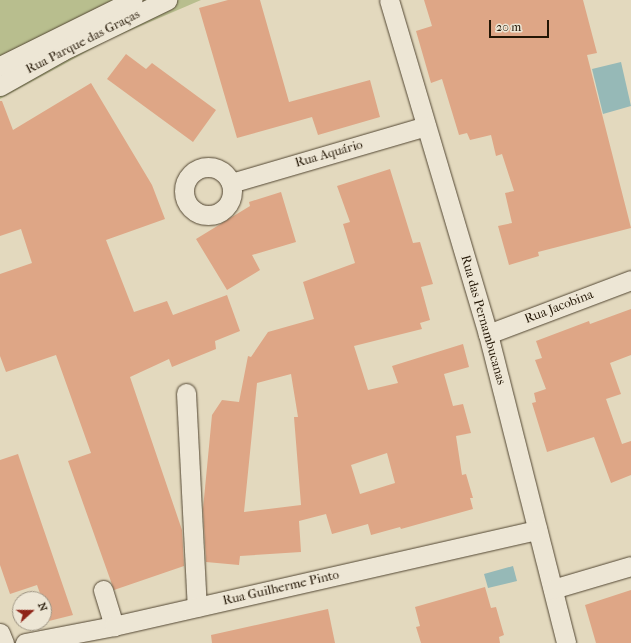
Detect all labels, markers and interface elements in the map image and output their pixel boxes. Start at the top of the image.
street label: Rua Parque das Graças [23,6,143,78]
scale bar [491,12,551,38]
text: 20 m [496,20,521,34]
street label: Rua Aquário [293,137,365,171]
street label: Rua das Pernambucanas [457,253,509,387]
street label: Rua Jacobina [522,287,596,327]
street label: Rua Guilherme Pinto [221,567,341,609]
north arrow [12,591,52,631]
text: N [35,601,50,613]

